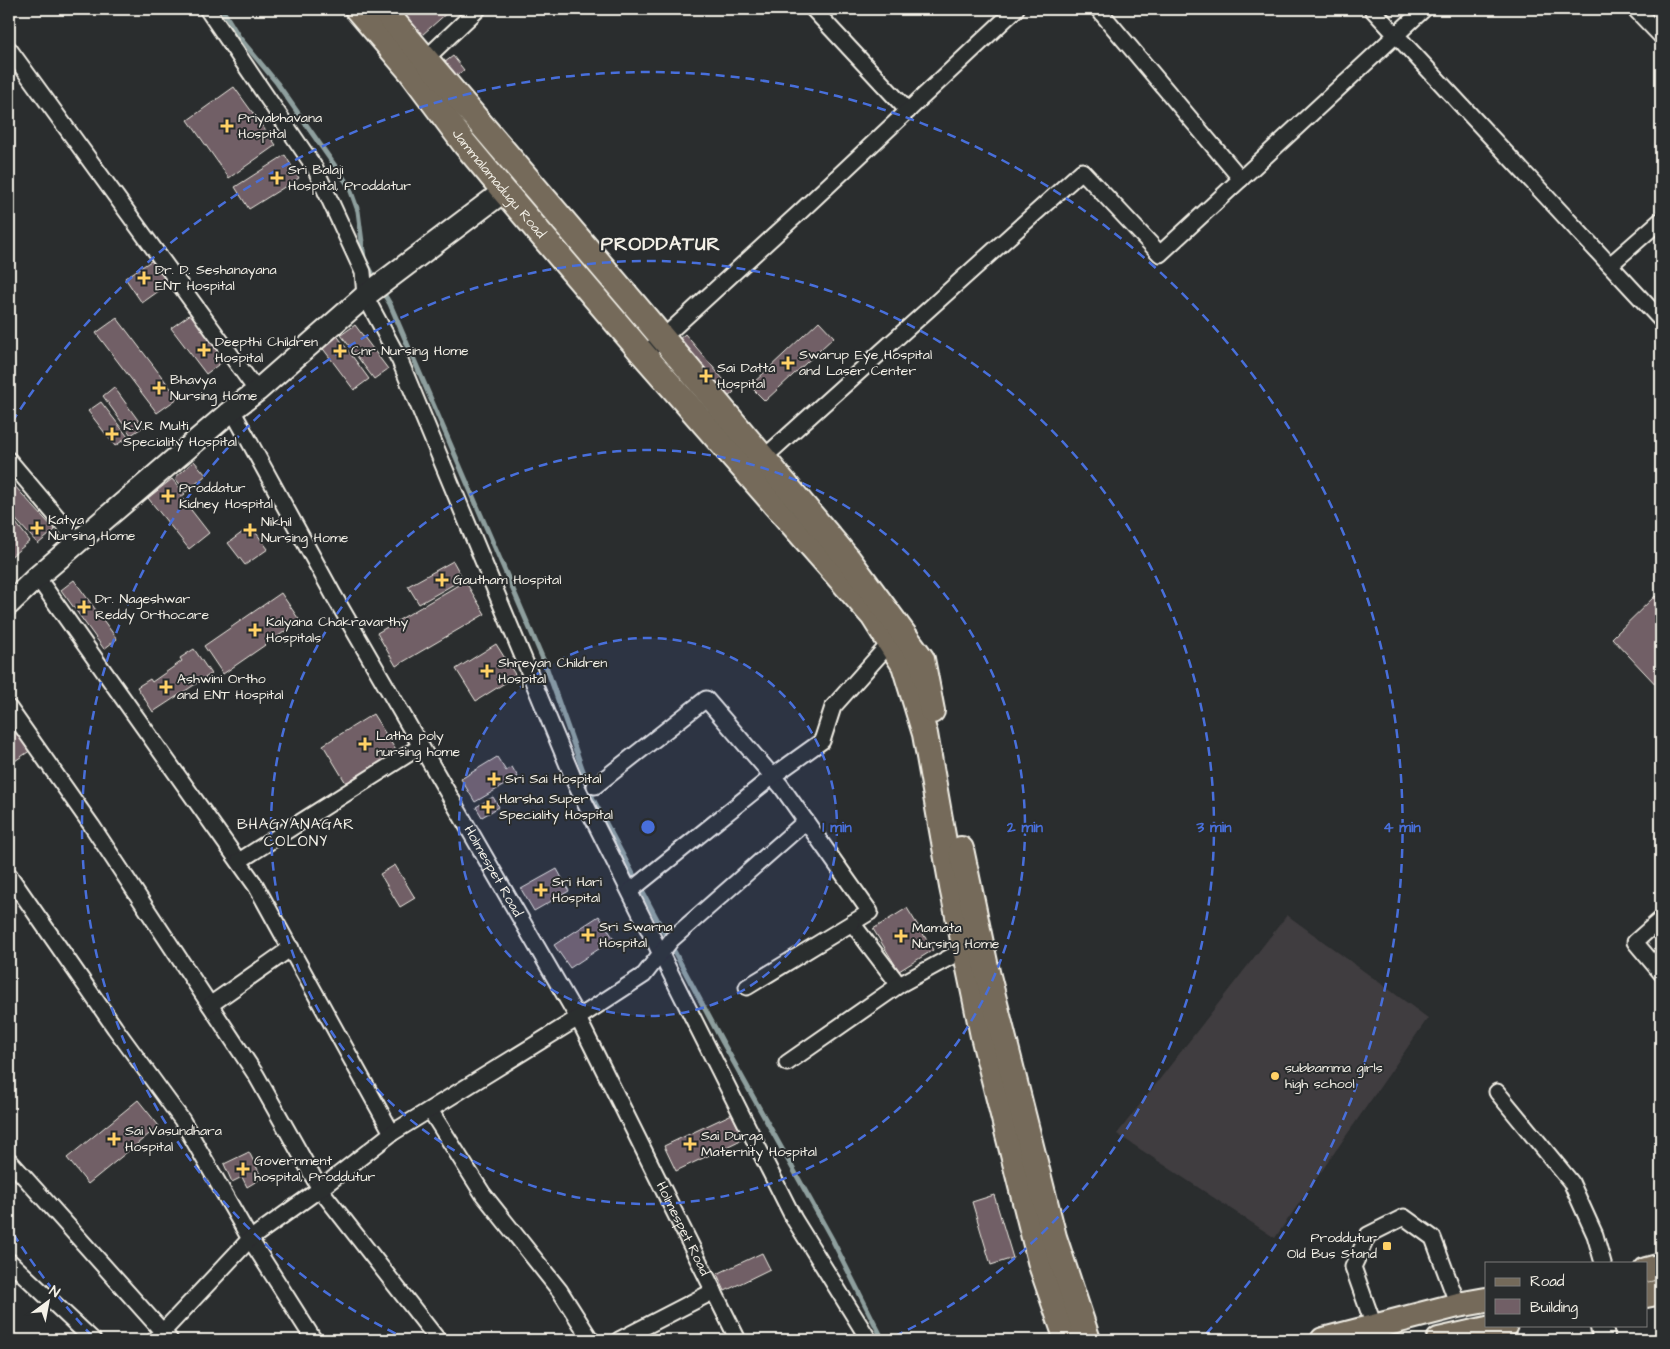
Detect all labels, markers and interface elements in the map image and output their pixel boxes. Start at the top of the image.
place label: Priyabhavana Hospital [238,108,322,144]
marker: Priyabhavana Hospital [220,119,234,133]
street label: Jammalamadugu Road [447,125,550,243]
place label: Sri Balaji Hospital, Proddatur [288,160,411,196]
marker: Sri Balaji Hospital, Proddatur [270,171,284,185]
district label: PRODDATUR [601,231,721,258]
place label: Dr. D. Seshanayana ENT Hospital [155,260,277,296]
marker: Dr. D. Seshanayana ENT Hospital [137,271,151,285]
place label: Deepthi Children Hospital [215,332,318,368]
place label: Cnr Nursing Home [351,341,469,361]
marker: Deepthi Children Hospital [197,343,211,357]
marker: Cnr Nursing Home [333,344,347,358]
place label: Swarup Eye Hospital and Laser Center [799,345,932,381]
marker: Swarup Eye Hospital and Laser Center [781,356,795,370]
place label: Sai Datta Hospital [717,358,776,394]
marker: Sai Datta Hospital [699,369,713,383]
place label: Bhavya Nursing Home [170,370,258,406]
marker: Bhavya Nursing Home [152,381,166,395]
place label: K.V.R Multi Speciality Hospital [123,416,237,452]
marker: K.V.R Multi Speciality Hospital [105,427,119,441]
place label: Proddatur Kidney Hospital [179,478,273,514]
marker: Proddatur Kidney Hospital [161,489,175,503]
place label: Katya Nursing Home [48,510,136,546]
place label: Nikhil Nursing Home [261,512,349,548]
marker: Katya Nursing Home [30,521,44,535]
marker: Nikhil Nursing Home [243,523,257,537]
place label: Gautham Hospital [453,570,561,590]
marker: Gautham Hospital [435,573,449,587]
place label: Dr. Nageshwar Reddy Orthocare [95,589,209,625]
marker: Dr. Nageshwar Reddy Orthocare [77,600,91,614]
place label: Kalyana Chakravarthy Hospitals [266,612,408,648]
marker: Kalyana Chakravarthy Hospitals [248,623,262,637]
place label: Shreyan Children Hospital [498,653,607,689]
marker: Shreyan Children Hospital [480,664,494,678]
place label: Ashwini Ortho and ENT Hospital [177,669,284,705]
marker: Ashwini Ortho and ENT Hospital [159,680,173,694]
place label: Latha poly nursing home [376,726,461,762]
marker: Latha poly nursing home [358,737,372,751]
place label: Sri Sai Hospital [505,769,602,789]
marker: Sri Sai Hospital [487,772,501,786]
place label: Harsha Super Speciality Hospital [499,789,613,825]
marker: Harsha Super Speciality Hospital [481,800,495,814]
district label: BHAGYANAGAR COLONY [237,814,355,852]
text: 1 min [822,817,852,838]
text: 2 min [1006,817,1044,838]
text: 3 min [1195,817,1232,838]
text: 4 min [1383,817,1421,838]
centre of rings [639,818,657,836]
street label: Holmespet Road [459,822,528,921]
place label: Sri Hari Hospital [552,872,602,908]
marker: Sri Hari Hospital [534,883,548,897]
place label: Sri Swarna Hospital [599,917,673,953]
place label: Mamata Nursing Home [912,918,1000,954]
marker: Sri Swarna Hospital [581,928,595,942]
marker: Mamata Nursing Home [894,929,908,943]
place label: subbamma girls high school [1285,1058,1383,1094]
marker: subbamma girls high school [1269,1070,1281,1082]
place label: Sai Vasundhara Hospital [125,1121,222,1157]
place label: Sai Durga Maternity Hospital [701,1126,817,1162]
marker: Sai Vasundhara Hospital [107,1132,121,1146]
marker: Sai Durga Maternity Hospital [683,1137,697,1151]
place label: Government hospital, Proddutur [254,1151,376,1187]
marker: Government hospital, Proddutur [236,1162,250,1176]
street label: Holmespet Road [651,1178,715,1279]
place label: Proddutur Old Bus Stand [1287,1228,1377,1264]
marker: Proddutur Old Bus Stand [1381,1240,1393,1252]
legend [1485,1262,1648,1326]
text: Road [1530,1271,1565,1292]
north arrow [22,1276,72,1326]
text: N [45,1281,64,1303]
text: Building [1530,1297,1578,1319]

